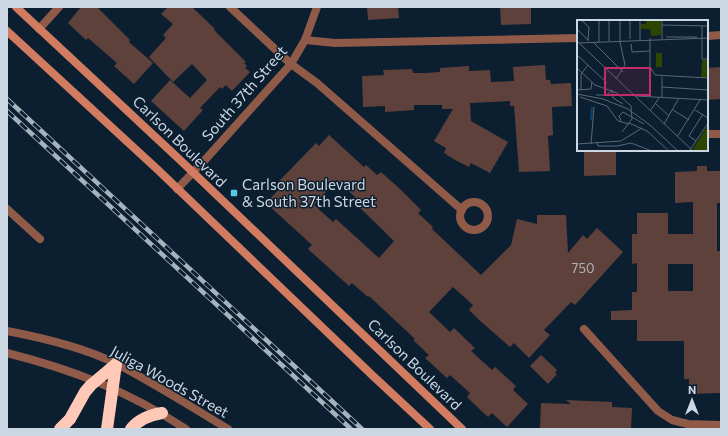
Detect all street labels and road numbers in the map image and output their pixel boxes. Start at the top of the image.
street label: South 37th Street [198,42,290,144]
street label: Carlson Boulevard [129,92,231,190]
street label: Carlson Boulevard [364,315,466,413]
street label: Juliga Woods Street [108,341,232,421]

